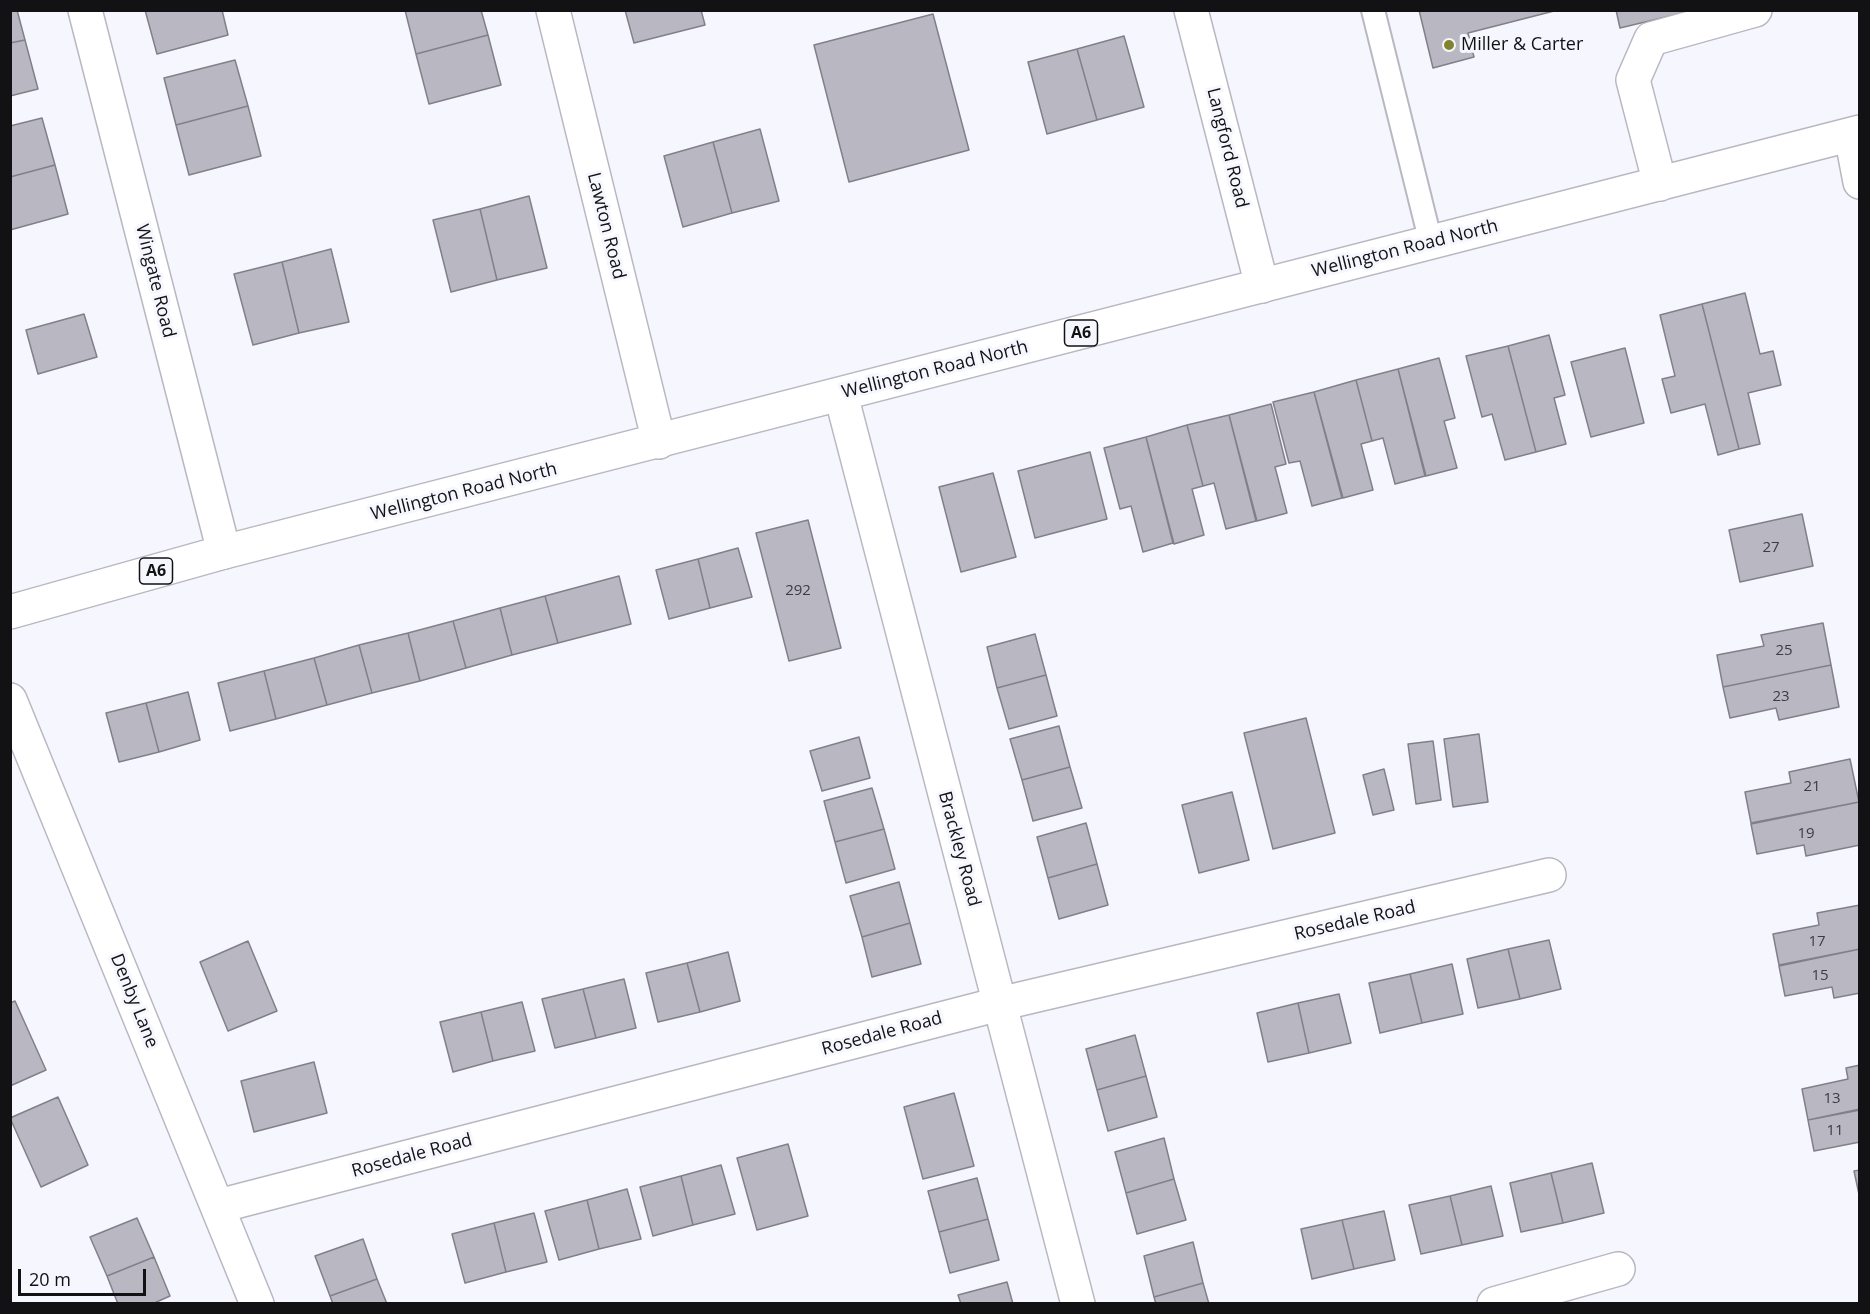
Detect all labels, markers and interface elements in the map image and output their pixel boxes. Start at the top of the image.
place label: Miller & Carter [1461,34,1583,56]
marker: Miller & Carter [1442,38,1456,52]
street label: Langford Road [1202,86,1252,210]
street label: Lawton Road [582,170,630,282]
street label: Wellington Road North [1310,215,1500,283]
street label: Wingate Road [130,222,180,340]
road number: A6 [1064,320,1098,346]
street label: Wellington Road North [840,336,1030,404]
street label: Wellington Road North [369,458,559,526]
house number: 27 [1762,539,1780,557]
road number: A6 [140,558,172,584]
house number: 292 [785,582,811,600]
house number: 25 [1775,642,1793,660]
house number: 23 [1772,688,1790,706]
house number: 21 [1803,778,1821,796]
street label: Brackley Road [933,789,985,909]
house number: 19 [1797,825,1815,843]
street label: Rosedale Road [1292,897,1418,945]
house number: 17 [1808,933,1826,951]
street label: Denby Lane [105,951,163,1051]
house number: 15 [1811,967,1829,985]
street label: Rosedale Road [819,1008,945,1060]
house number: 13 [1823,1090,1841,1108]
house number: 11 [1826,1122,1844,1140]
street label: Rosedale Road [349,1130,475,1182]
scale bar [21,1257,148,1295]
text: 20 m [29,1267,71,1291]

